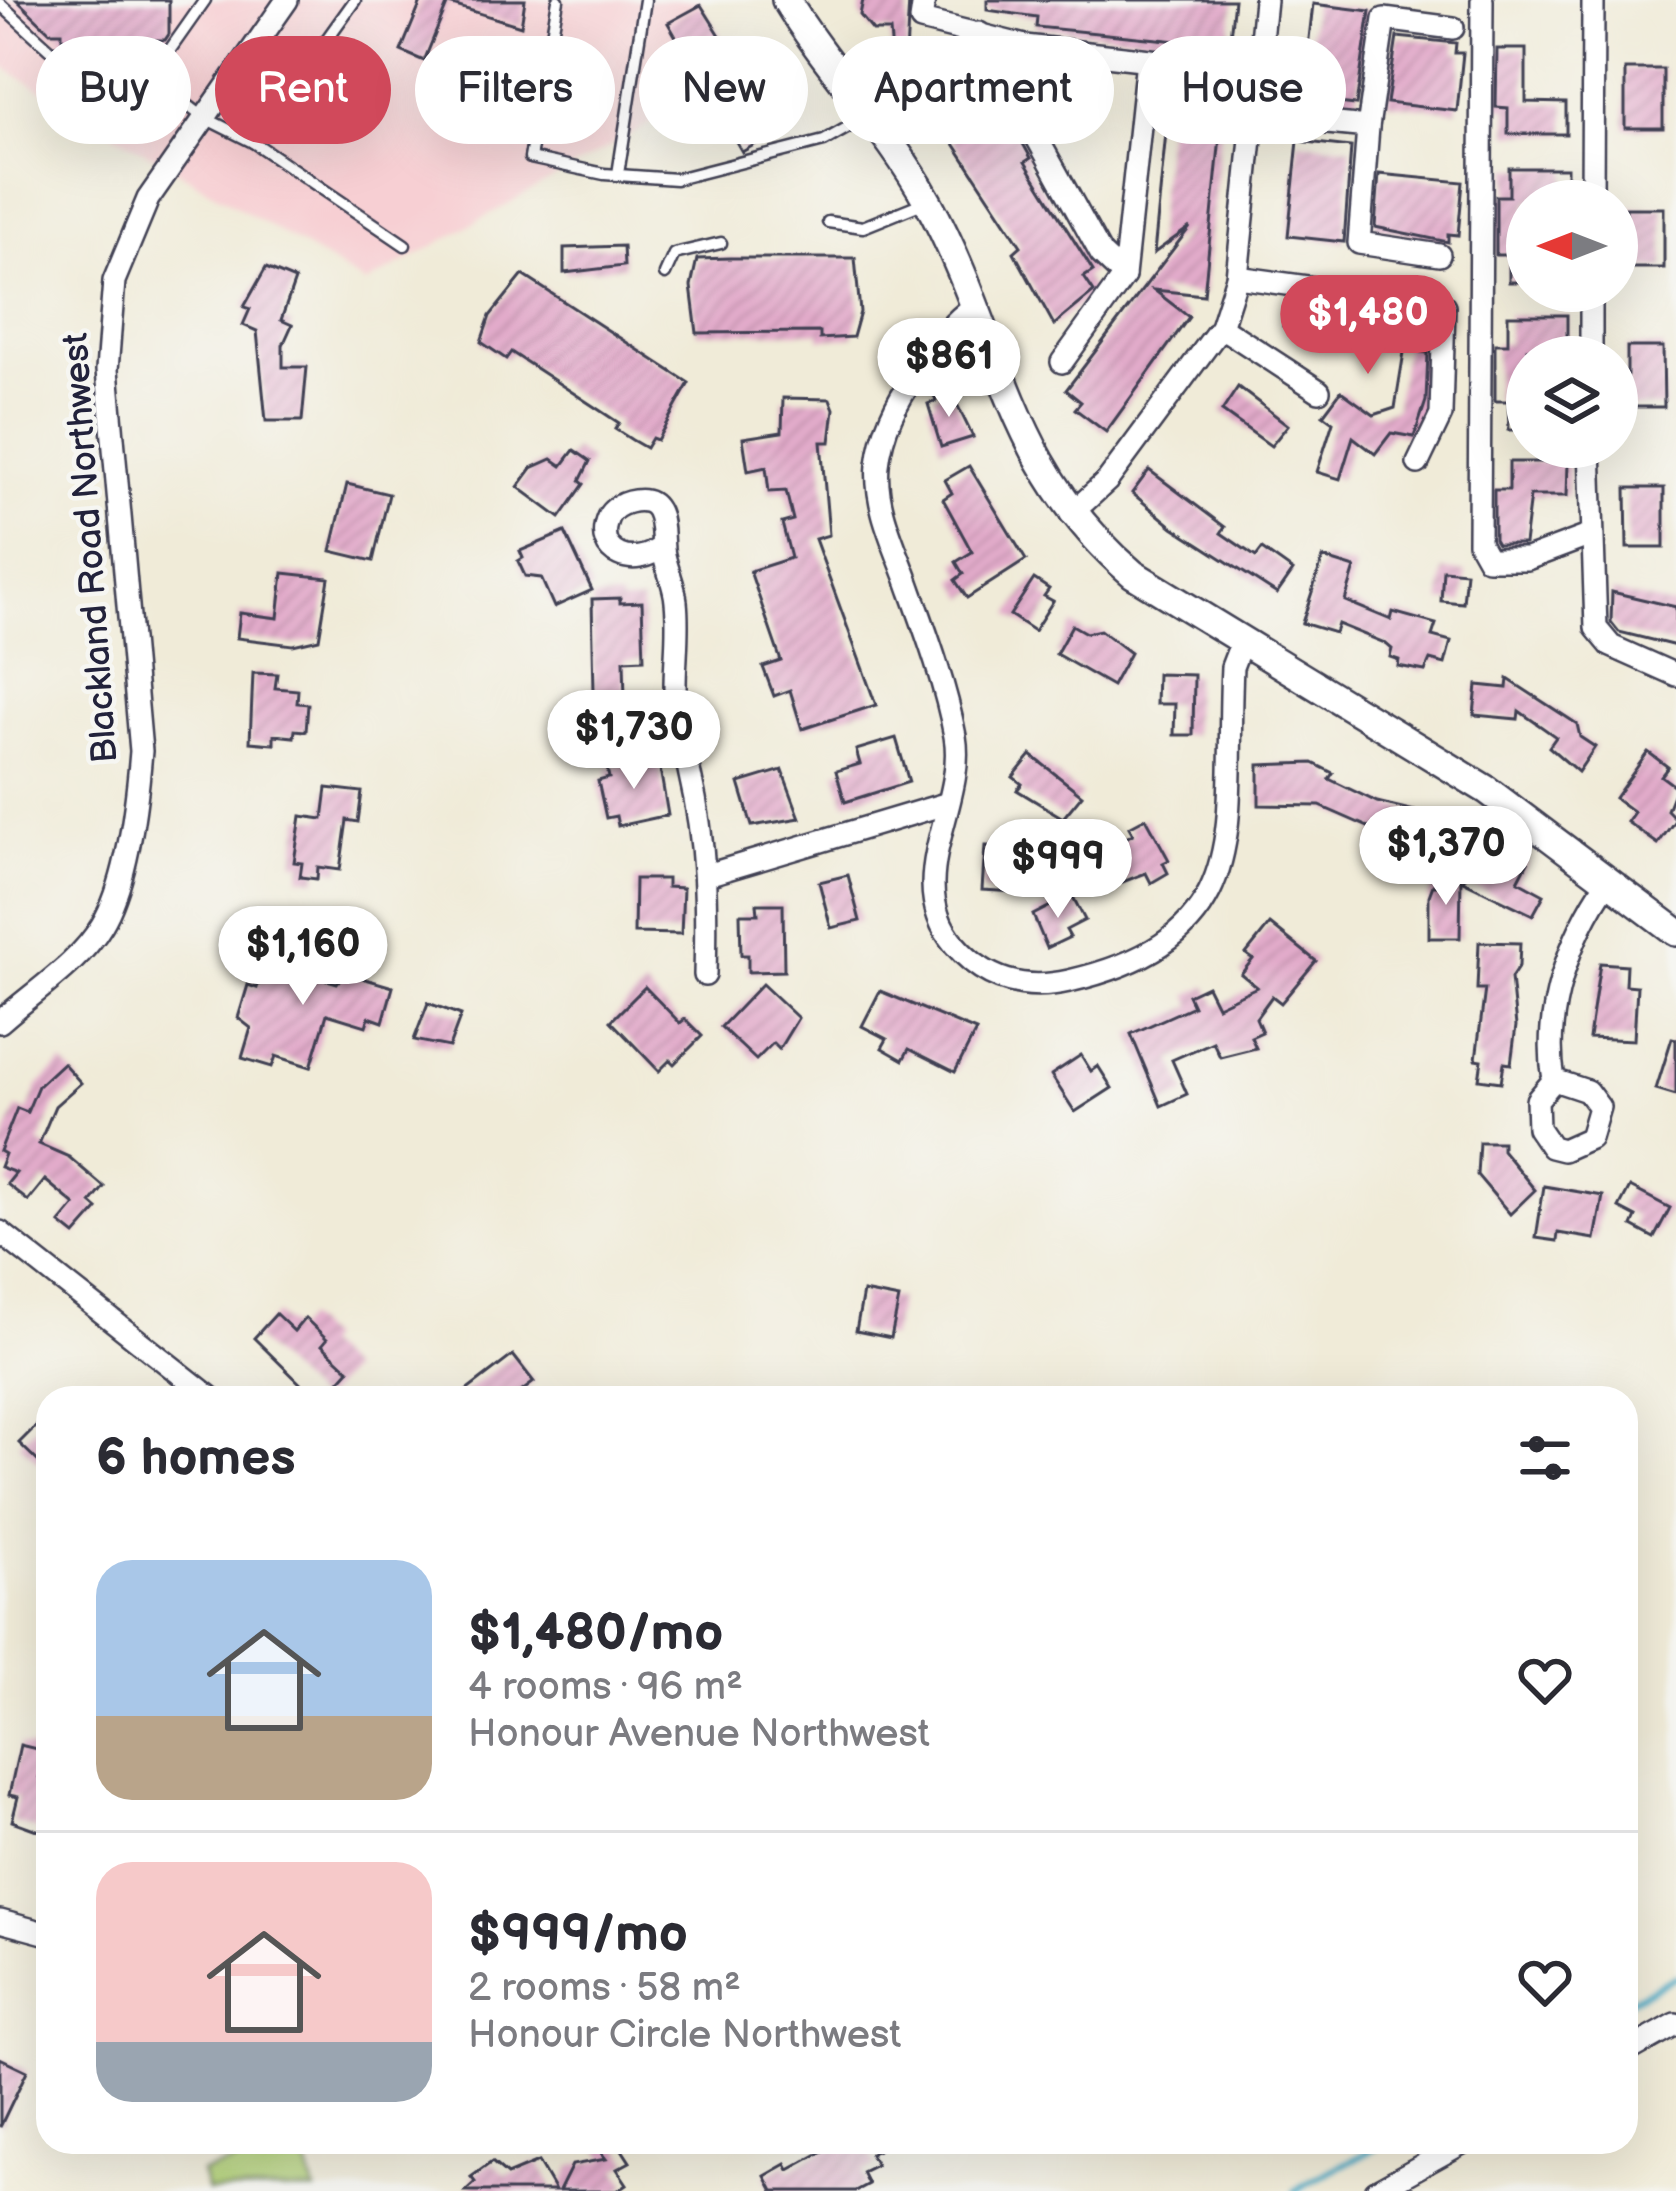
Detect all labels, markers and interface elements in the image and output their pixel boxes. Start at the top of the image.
chip: Buy [36,36,191,144]
chip: Rent [215,36,391,144]
chip: Filters [415,36,615,144]
chip: New [639,36,808,144]
chip: Apartment [832,36,1114,144]
chip: House [1138,36,1346,144]
north arrow [1506,180,1638,312]
map controls [1506,180,1638,468]
pin: $1,480 [1270,275,1466,377]
text: $1,480 [1307,290,1429,337]
pin: $861 [878,318,1020,420]
street label: Blackland Road Northwest [55,332,127,764]
text: $861 [904,333,994,380]
button: layers [1506,336,1638,468]
pin: $1,730 [536,690,732,792]
text: $1,730 [574,705,694,752]
pin: $1,370 [1348,806,1544,908]
pin: $999 [987,819,1129,921]
text: $1,370 [1386,821,1506,868]
text: $999 [1011,834,1105,881]
pin: $1,160 [205,906,401,1008]
text: $1,160 [245,921,361,968]
icon: filters [1512,1425,1578,1491]
text: 6 homes [96,1428,296,1489]
text: $1,480/mo [468,1603,723,1664]
icon: home [192,1608,336,1752]
icon: heart [1512,1647,1578,1713]
text: 4 rooms · 96 m² [468,1664,743,1711]
text: Honour Avenue Northwest [468,1711,930,1758]
text: $999/mo [468,1904,688,1965]
icon: home [192,1910,336,2054]
icon: heart [1512,1949,1578,2015]
text: 2 rooms · 58 m² [468,1965,741,2012]
text: Honour Circle Northwest [468,2012,901,2059]

